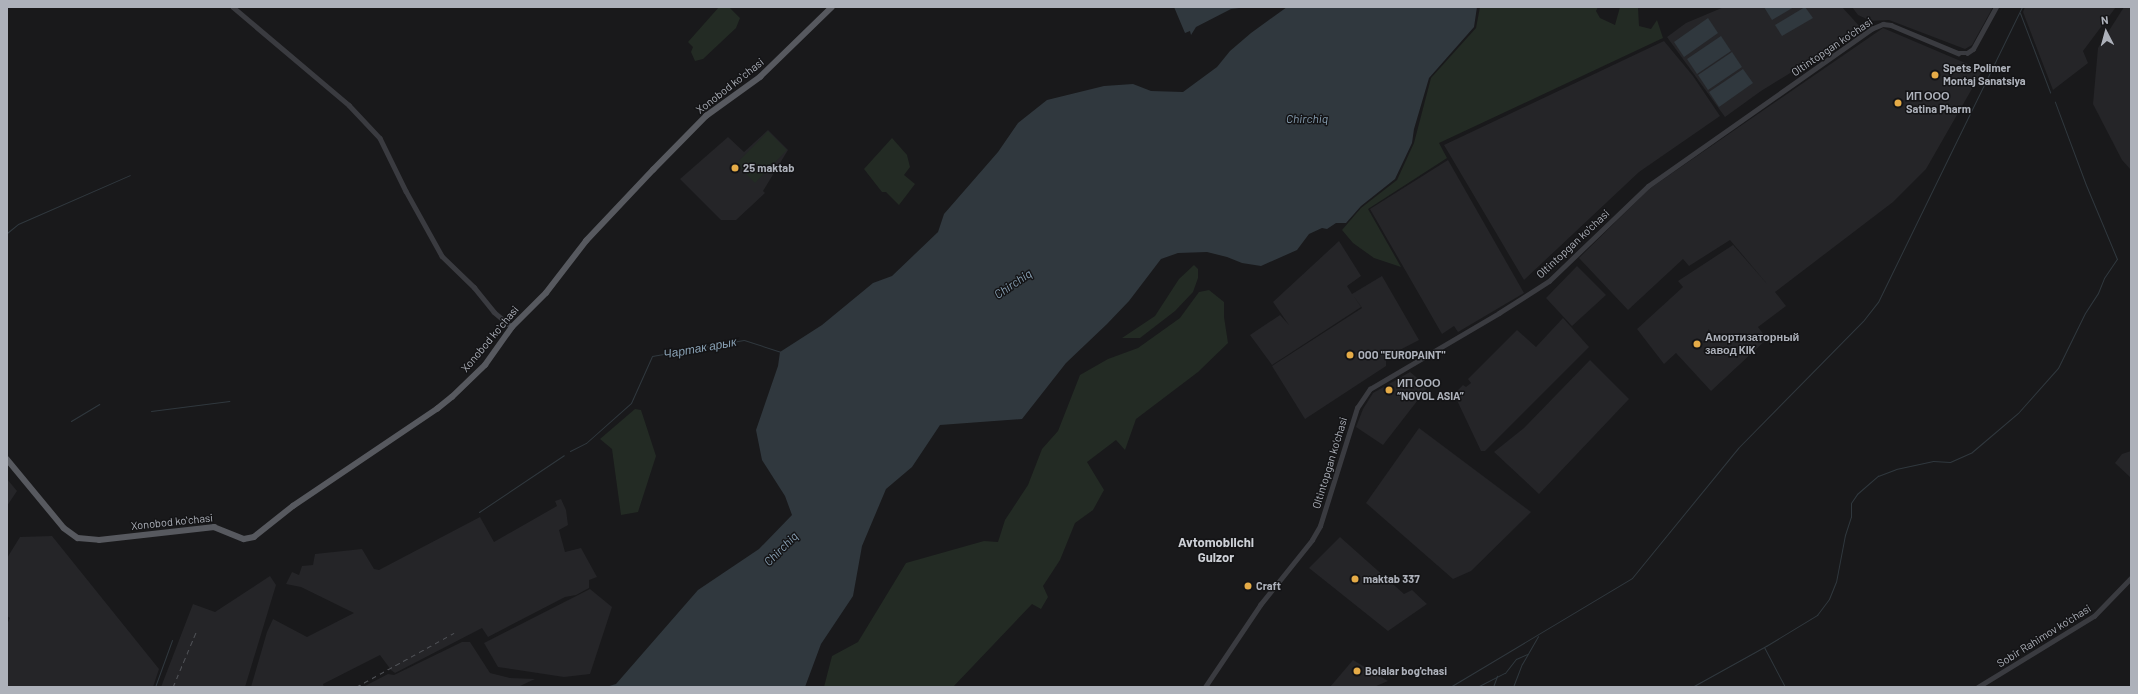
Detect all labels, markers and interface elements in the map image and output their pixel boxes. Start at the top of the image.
north arrow [2086,12,2126,52]
text: N [2100,13,2109,26]
street label: Oltintopgan ko'chasi [1789,15,1875,79]
street label: Xonobod koʻchasi [693,55,767,117]
place label: Spets Polimer Montaj Sanatsiya [1943,62,2026,88]
marker: Spets Polimer Montaj Sanatsiya [1930,70,1940,80]
place label: ИП ООО Satina Pharm [1906,90,1971,116]
marker: ИП ООО Satina Pharm [1893,98,1903,108]
water label: Chirchiq [1286,112,1328,126]
place label: 25 maktab [743,161,794,175]
marker: 25 maktab [730,163,740,173]
street label: Oltintopgan ko'chasi [1534,207,1612,281]
water label: Chirchiq [991,266,1035,302]
street label: Xonobod koʻchasi [458,303,522,375]
place label: Амортизаторный завод KIK [1705,331,1799,357]
water label: Чартак арык [662,335,738,361]
marker: Амортизаторный завод KIK [1692,339,1702,349]
place label: OOO "EUROPAINT" [1358,348,1445,362]
marker: OOO "EUROPAINT" [1345,350,1355,360]
place label: ИП ООО “NOVOL ASIA” [1397,377,1464,403]
marker: ИП ООО “NOVOL ASIA” [1384,385,1394,395]
street label: Oltintopgan ko'chasi [1310,416,1350,510]
street label: Xonobod koʻchasi [130,511,214,533]
water label: Chirchiq [761,529,801,569]
district label: Avtomobilchi Gulzor [1178,535,1254,566]
place label: maktab 337 [1363,572,1420,586]
marker: maktab 337 [1350,574,1360,584]
place label: Craft [1256,579,1281,593]
marker: Craft [1243,581,1253,591]
street label: Sobir Rahimov ko'chasi [1995,602,2093,670]
place label: Bolalar bog'chasi [1365,664,1447,678]
marker: Bolalar bog'chasi [1352,666,1362,676]

